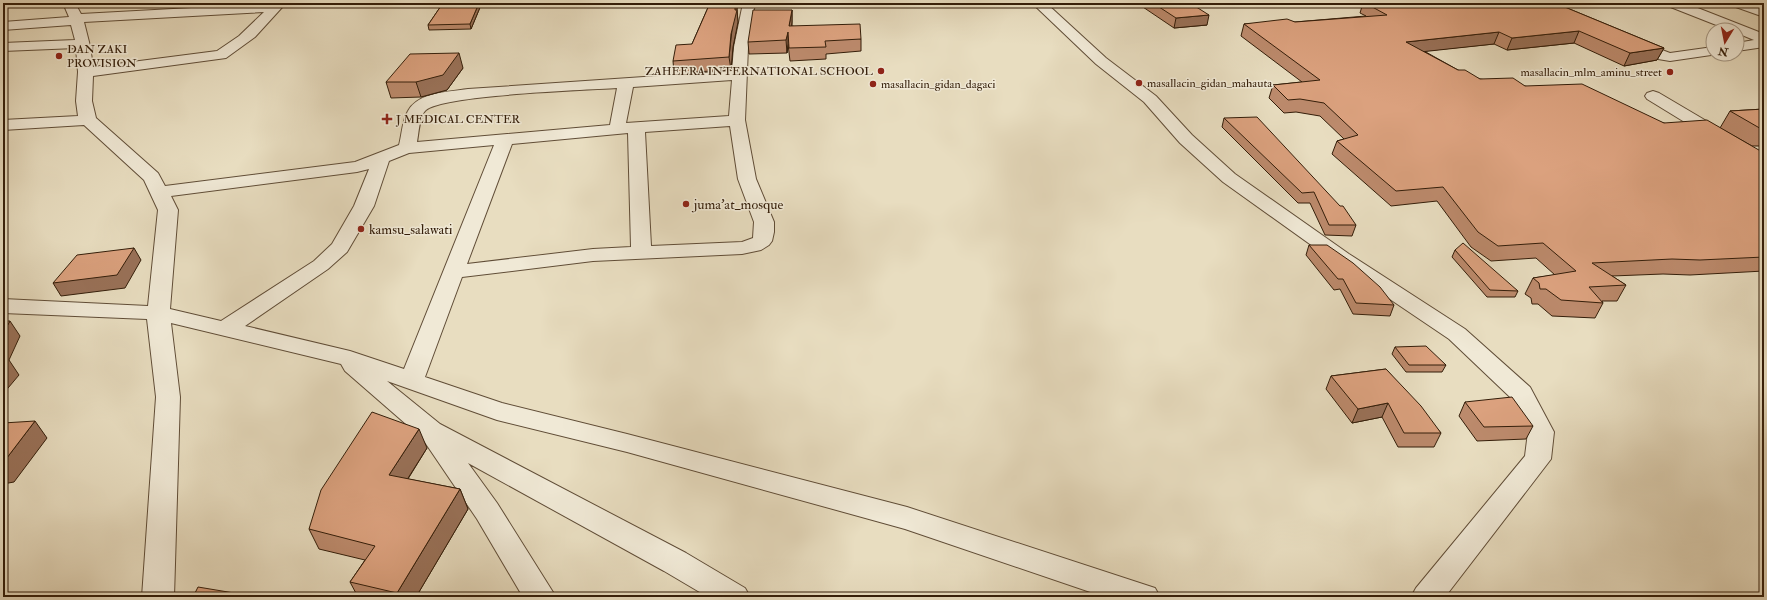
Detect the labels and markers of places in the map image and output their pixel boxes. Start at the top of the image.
place label: DAN ZAKI PROVISION [67,42,137,71]
marker: DAN ZAKI PROVISION [54,51,64,61]
place label: ZAHEERA INTERNATIONAL SCHOOL [645,64,873,79]
place label: masallacin_mlm_aminu_street [1520,65,1662,80]
marker: ZAHEERA INTERNATIONAL SCHOOL [876,66,886,76]
marker: masallacin_mlm_aminu_street [1665,67,1675,77]
place label: masallacin_gidan_mahauta [1147,76,1273,91]
place label: masallacin_gidan_dagaci [881,77,996,92]
marker: masallacin_gidan_mahauta [1134,78,1144,88]
marker: masallacin_gidan_dagaci [868,79,878,89]
place label: J MEDICAL CENTER [395,112,521,127]
marker: J MEDICAL CENTER [381,113,393,125]
place label: juma'at_mosque [691,196,783,213]
marker: juma'at_mosque [681,199,691,209]
place label: kamsu_salawati [369,221,453,238]
marker: kamsu_salawati [356,224,366,234]

